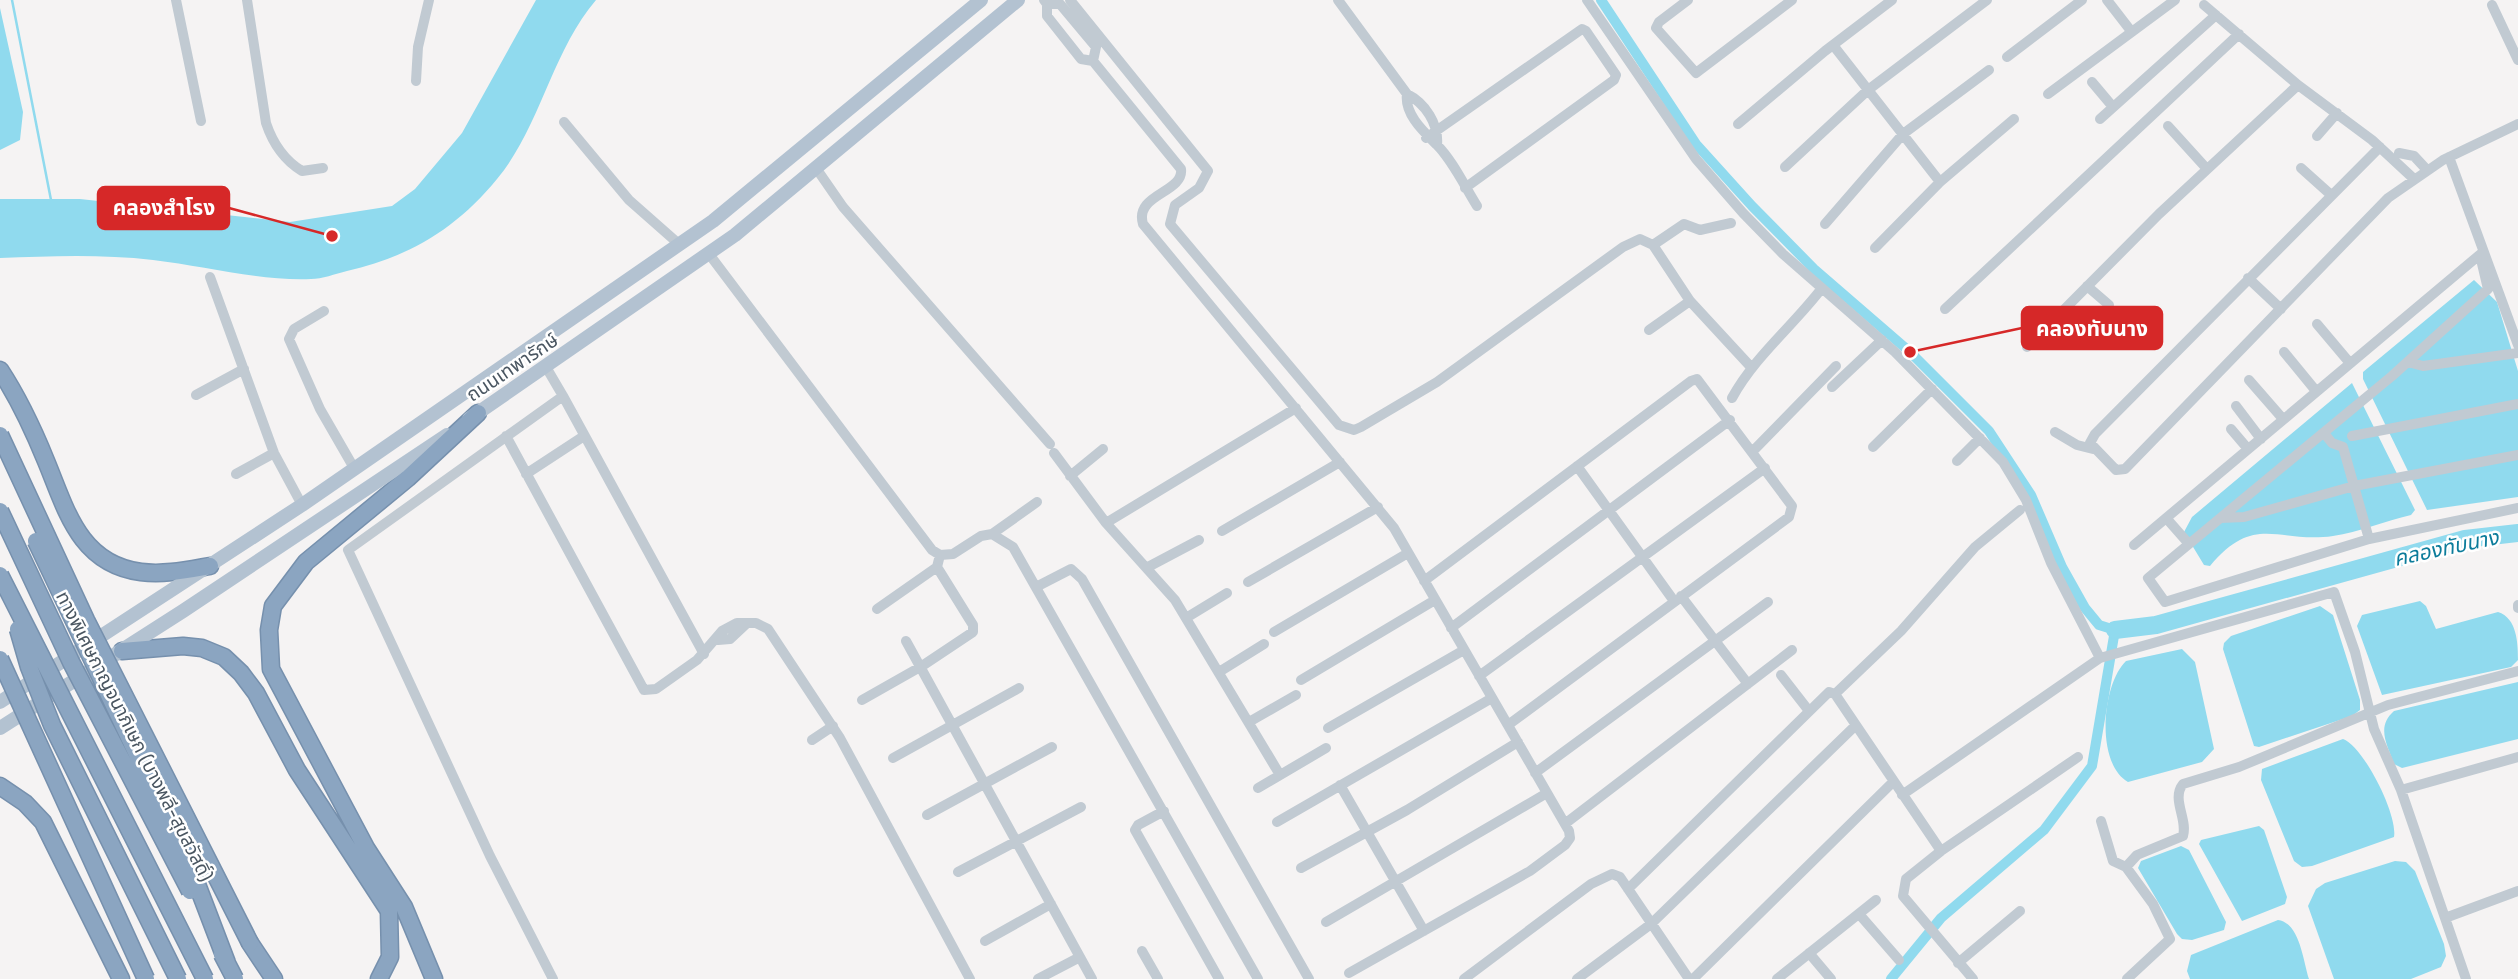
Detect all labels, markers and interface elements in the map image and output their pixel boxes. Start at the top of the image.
callout: คลองสำโรง [98,187,229,229]
text: คลองสำโรง [113,195,215,220]
callout: คลองทับนาง [2022,307,2162,349]
text: คลองทับนาง [2036,316,2148,341]
street label: ถนนเทพารักษ์ [462,328,563,406]
water label: คลองทับนาง [2391,524,2502,571]
street label: ทางพิเศษกาญจนาภิเษก (บางพลี-สุขสวัสดิ์) [51,587,218,885]

